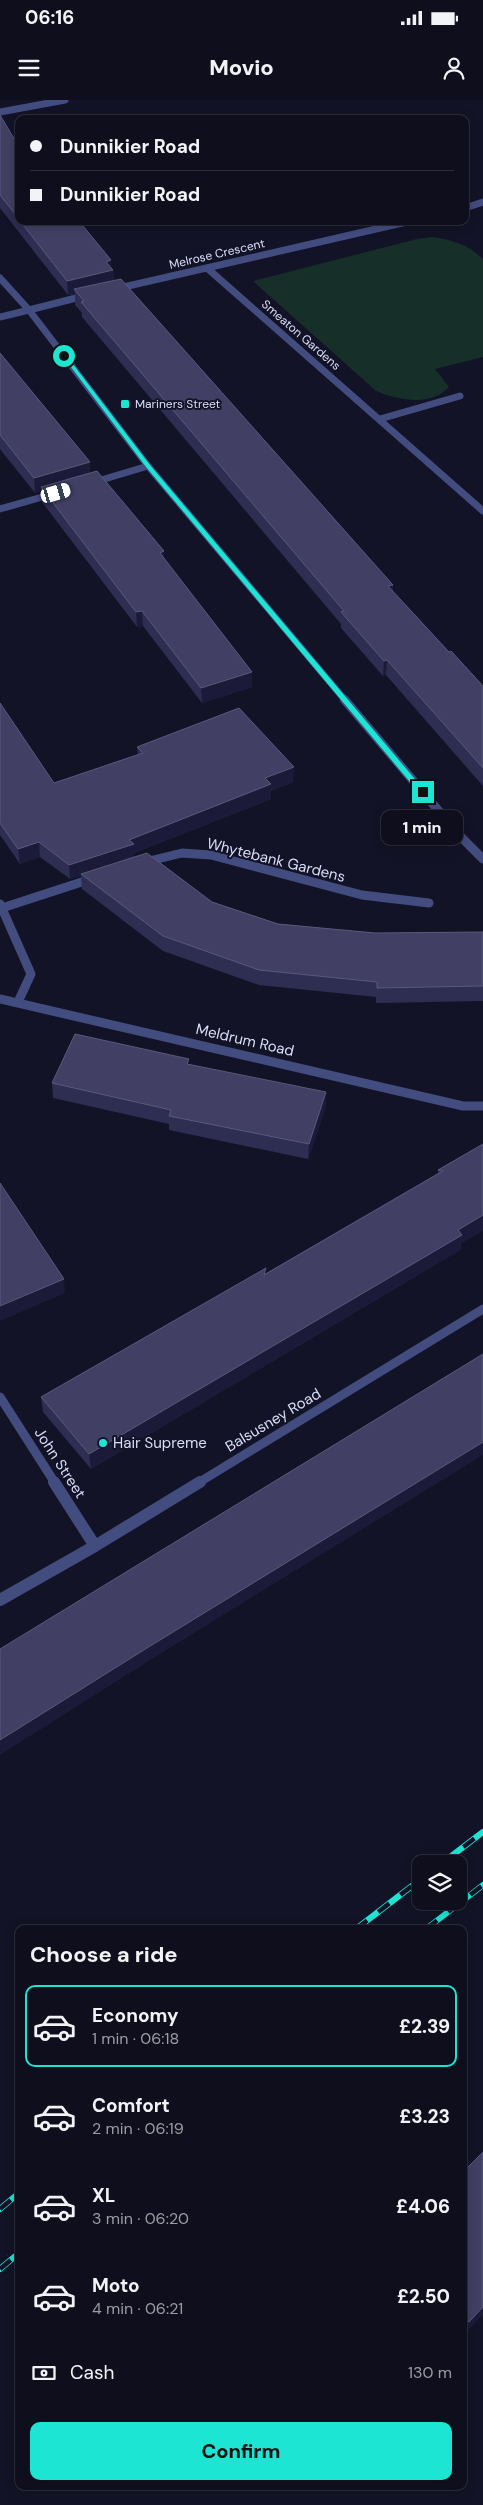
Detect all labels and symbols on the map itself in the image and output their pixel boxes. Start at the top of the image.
street label: Melrose Crescent [168,235,267,273]
street label: Smeaton Gardens [258,296,344,374]
route start [53,345,75,367]
place label: Mariners Street [135,396,221,412]
marker: Mariners Street [119,398,131,410]
car [39,482,72,504]
route end [412,781,434,803]
callout: 1 min [382,810,464,844]
street label: Whytebank Gardens [205,833,347,887]
street label: Meldrum Road [194,1019,296,1061]
street label: Balsusney Road [221,1384,325,1456]
street label: John Street [30,1424,90,1502]
place label: Hair Supreme [113,1433,207,1453]
marker: Hair Supreme [97,1437,109,1449]

